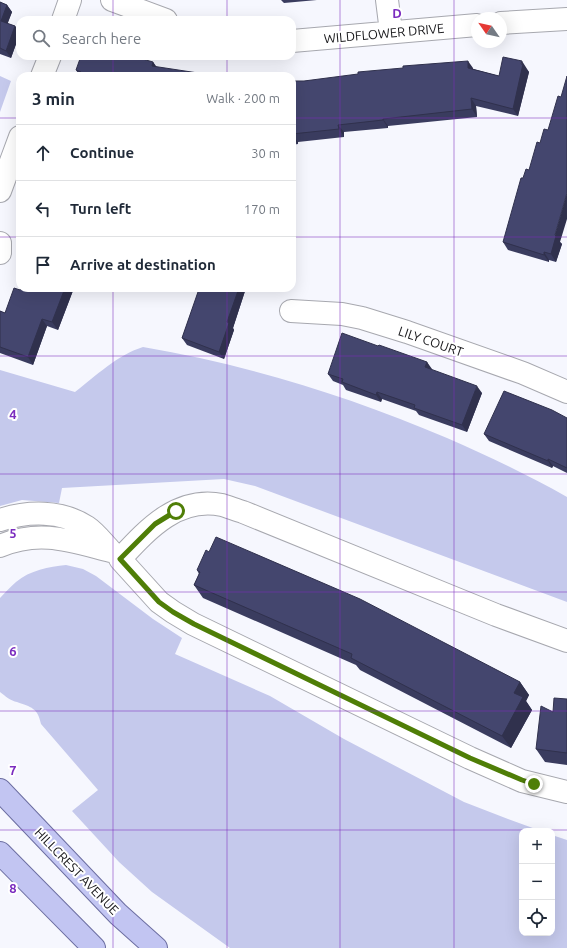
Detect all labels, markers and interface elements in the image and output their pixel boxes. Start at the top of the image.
text: D [392,6,402,20]
north arrow [471,12,507,48]
search box [16,16,296,60]
street label: WILDFLOWER DRIVE [323,21,445,45]
icon: search [30,27,52,49]
text: Search here [62,30,141,47]
text: 3 min [32,89,75,108]
text: Walk · 200 m [206,91,280,105]
icon: ahead [32,142,54,164]
text: Continue [70,144,134,161]
text: 30 m [251,146,280,160]
icon: left [32,198,54,220]
text: Turn left [70,200,131,217]
text: 170 m [244,202,280,216]
icon: arrive [32,254,54,276]
text: Arrive at destination [70,256,216,273]
street label: LILY COURT [397,323,465,359]
text: 4 [9,407,17,421]
route start [167,502,185,520]
text: 5 [9,526,17,540]
text: 6 [9,644,17,658]
text: 7 [9,763,17,777]
route end [525,775,543,793]
street label: HILLCREST AVENUE [32,825,122,917]
map controls [519,828,555,936]
button: + [519,828,555,864]
button: − [519,864,555,900]
text: 8 [9,881,17,895]
button: locate [519,900,555,936]

